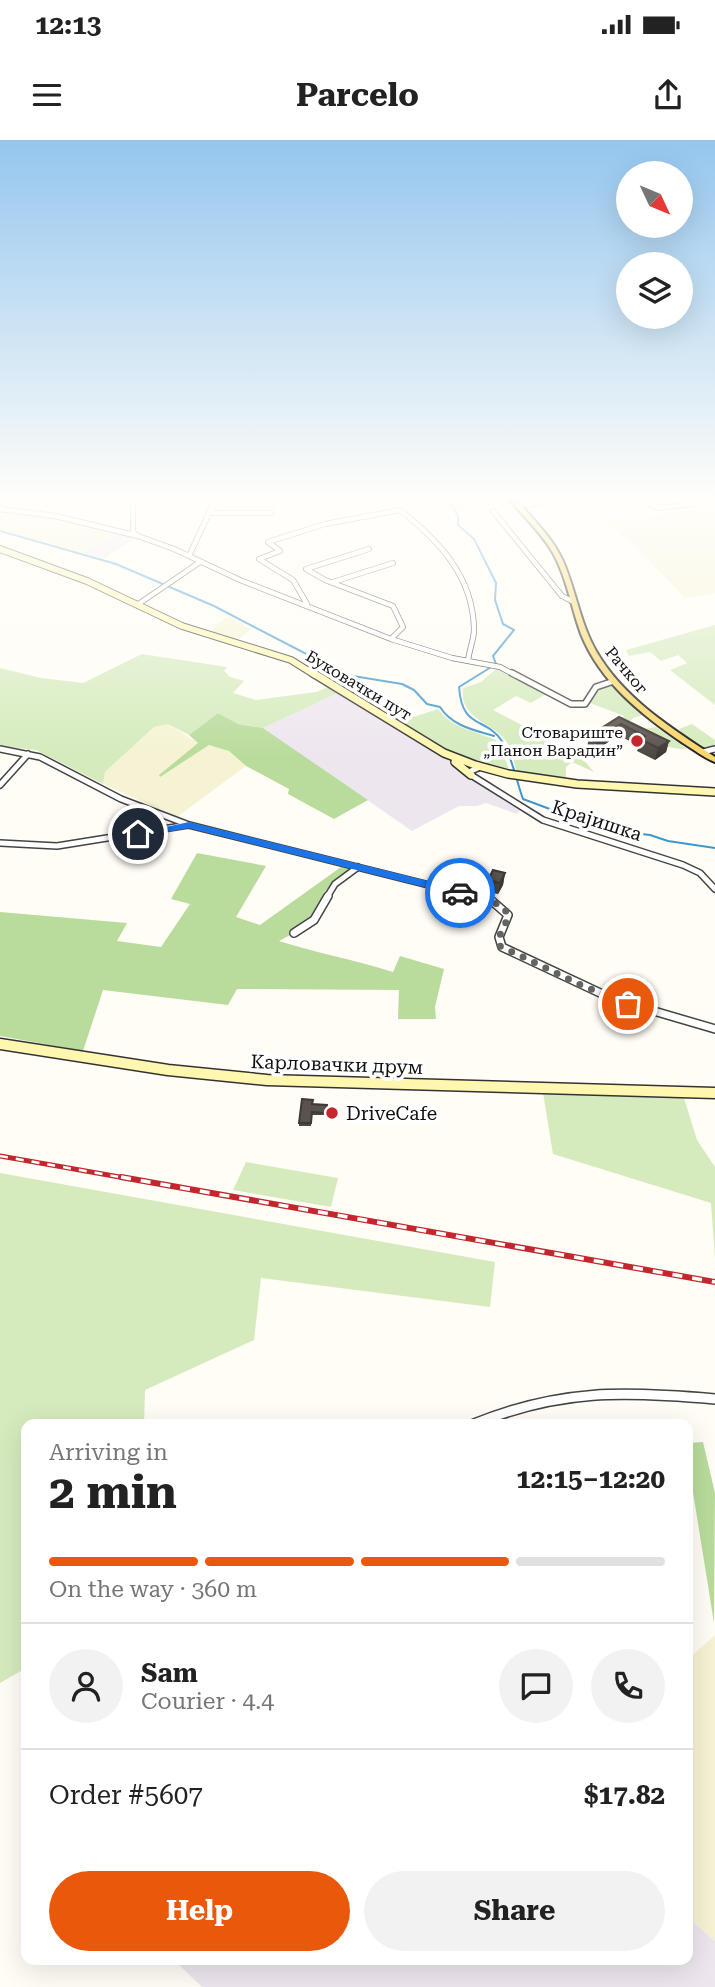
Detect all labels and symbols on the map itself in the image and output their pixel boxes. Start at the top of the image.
north arrow [616,161,693,238]
street label: Рачког [601,643,652,698]
street label: Буковачки пут [302,646,415,724]
place label: Стовариште „Панон Варадин” [483,723,623,760]
marker: Стовариште „Панон Варадин” [629,733,645,749]
street label: Крајишка [549,795,646,846]
pin [108,804,168,864]
courier [425,858,495,928]
pin [598,974,658,1034]
street label: Карловачки друм [250,1050,424,1079]
place label: DriveCafe [346,1102,437,1125]
marker: DriveCafe [324,1105,340,1121]

